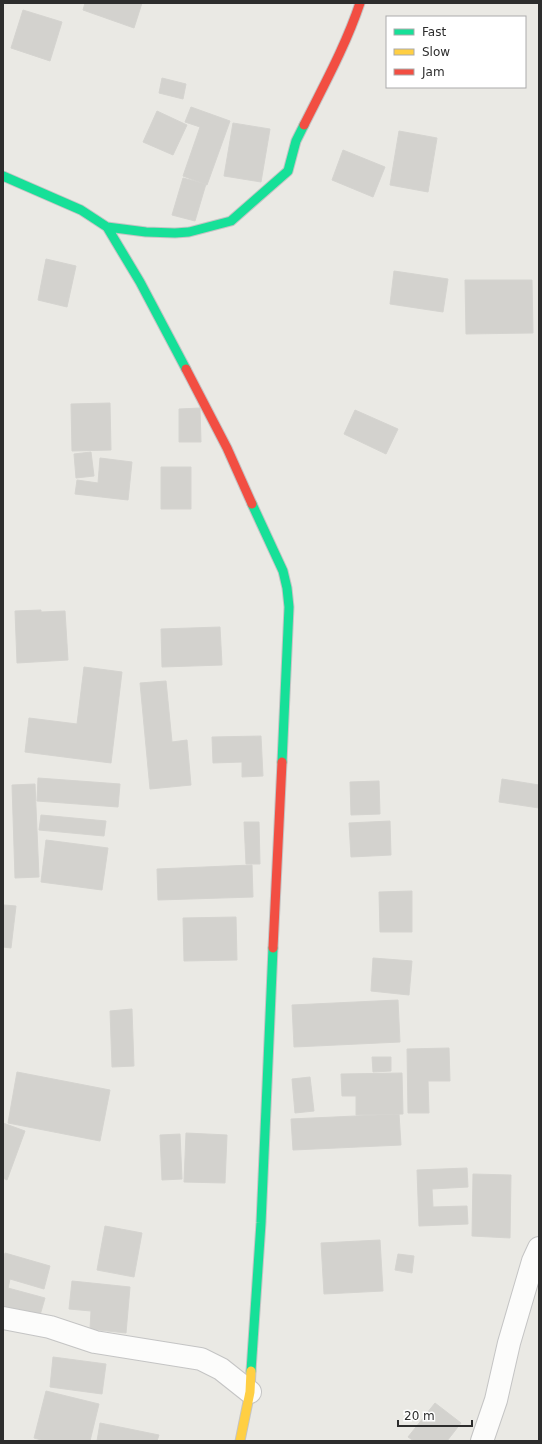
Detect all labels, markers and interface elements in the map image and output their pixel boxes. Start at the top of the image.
legend [386,16,526,88]
text: Fast [422,25,446,39]
text: Slow [422,45,450,59]
text: Jam [421,65,445,79]
scale bar [398,1402,472,1428]
text: 20 m [404,1409,435,1423]

